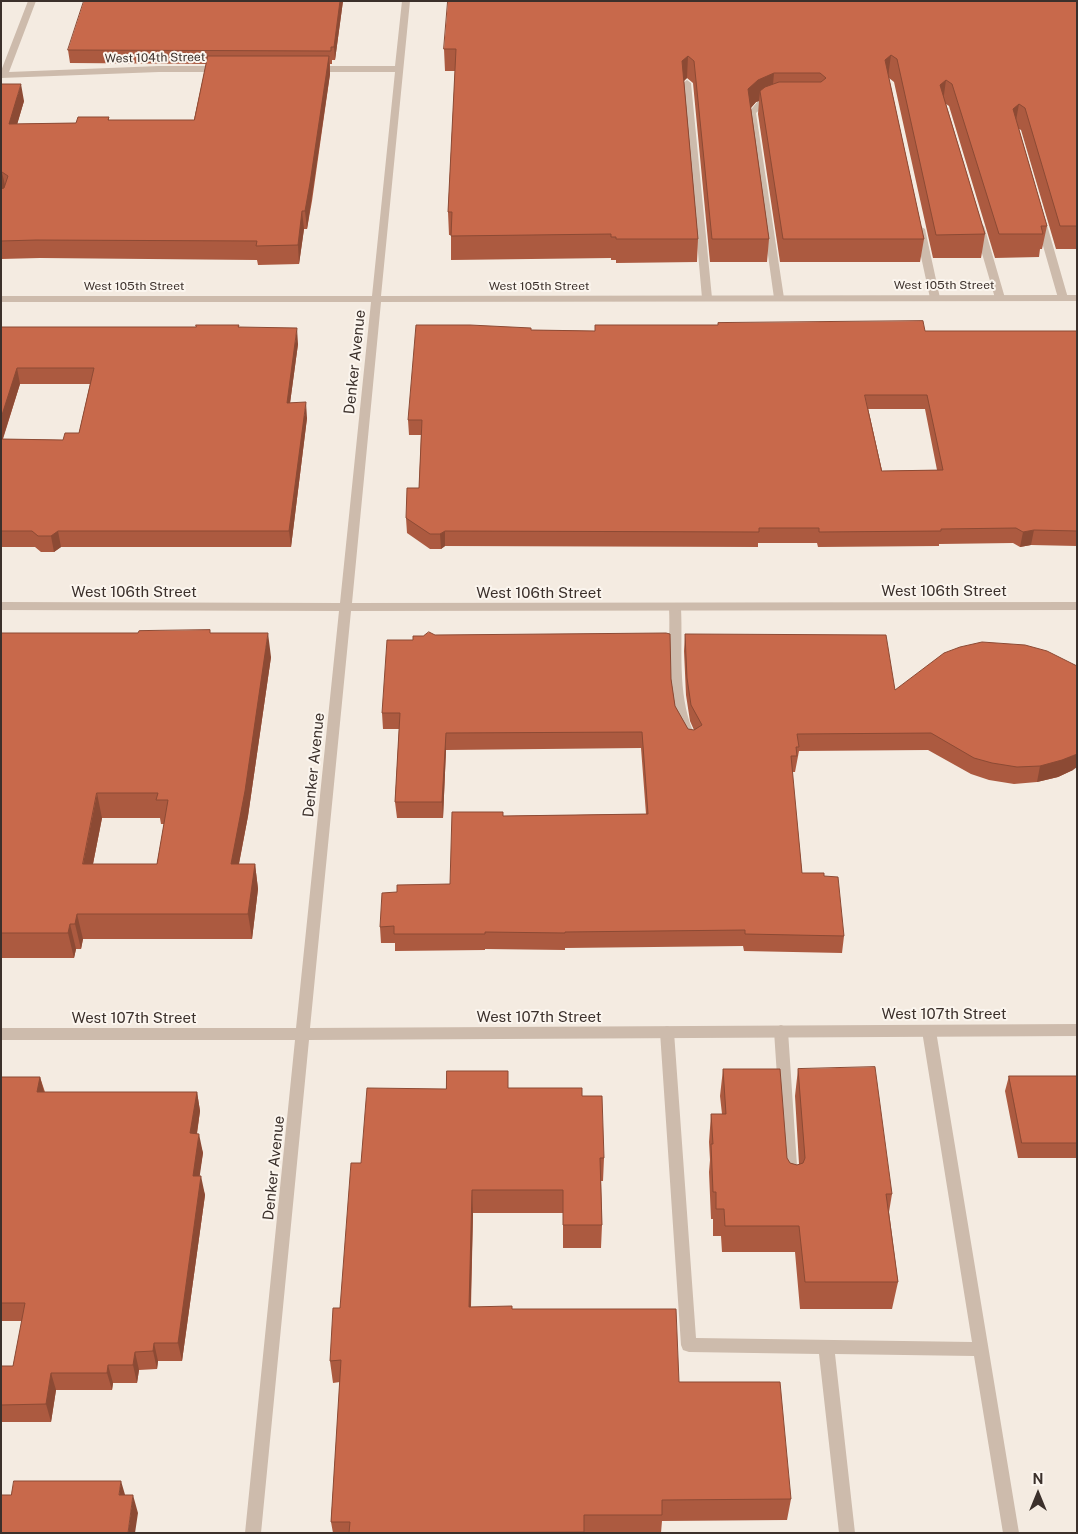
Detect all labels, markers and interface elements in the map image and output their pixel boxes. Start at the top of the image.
street label: West 104th Street [105,50,205,66]
street label: West 105th Street [894,278,994,292]
street label: West 105th Street [84,279,184,293]
street label: West 105th Street [489,279,589,293]
street label: Denker Avenue [341,309,369,415]
street label: West 106th Street [881,582,1007,600]
street label: West 106th Street [71,583,197,601]
street label: West 106th Street [476,584,602,602]
street label: Denker Avenue [300,712,328,818]
street label: West 107th Street [882,1005,1006,1023]
street label: West 107th Street [477,1008,601,1026]
street label: West 107th Street [72,1009,196,1027]
street label: Denker Avenue [260,1115,288,1221]
north arrow [1013,1469,1063,1519]
text: N [1033,1471,1043,1487]

